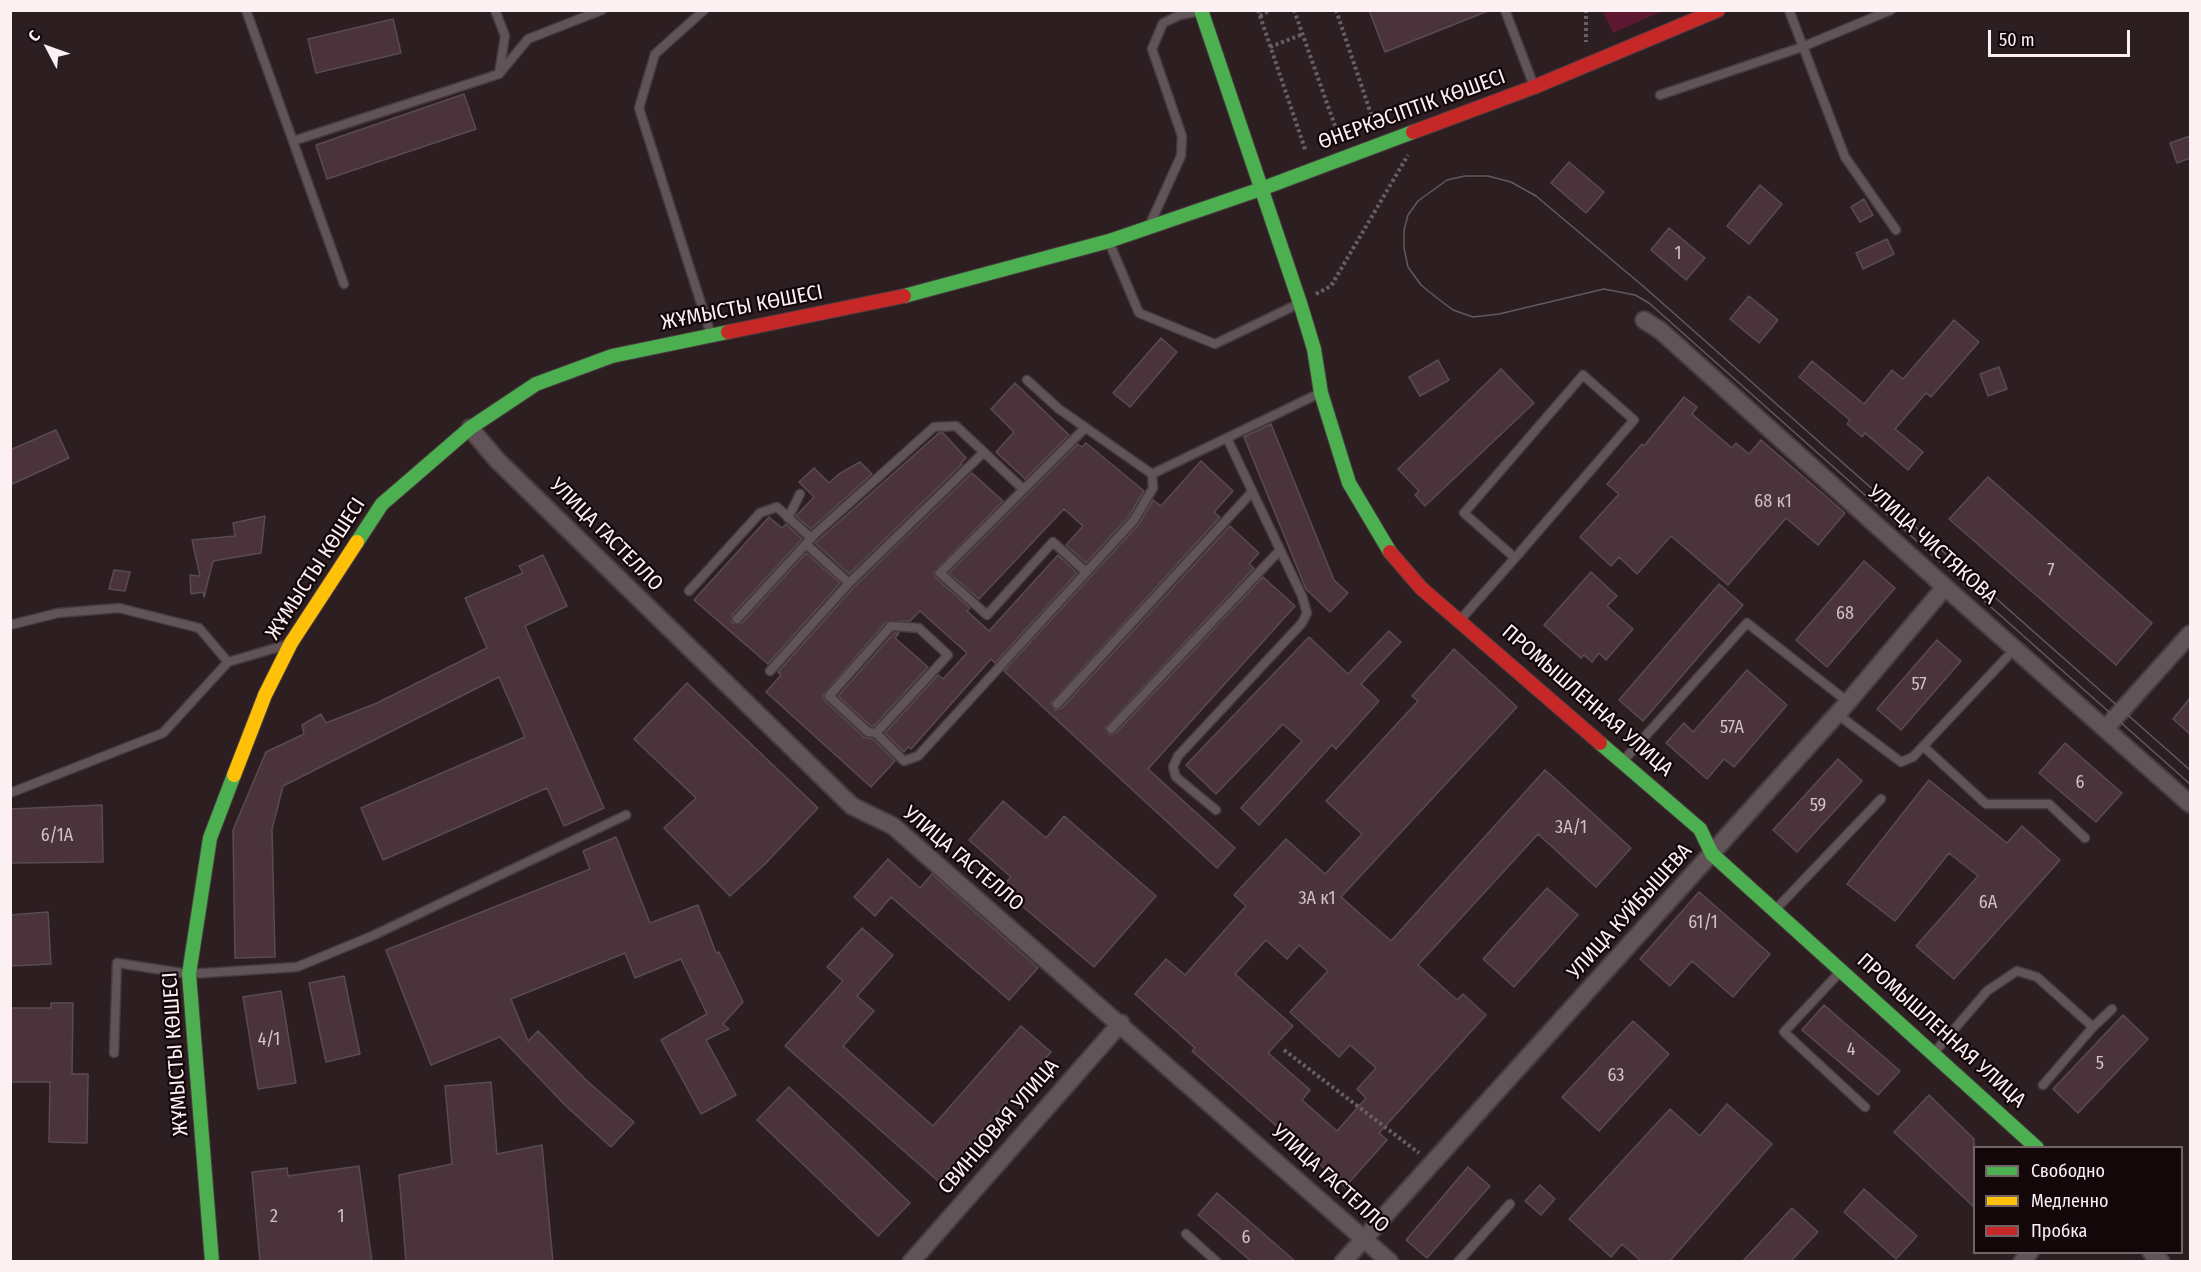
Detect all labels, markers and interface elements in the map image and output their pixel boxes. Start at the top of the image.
north arrow [18,18,78,78]
scale bar [1991,18,2134,56]
text: С [24,26,44,45]
text: 50 m [1999,29,2035,51]
street label: ӨНЕРКӘСІПТІК КӨШЕСІ [1315,64,1509,156]
house number: 1 [1674,243,1682,265]
street label: ЖҰМЫСТЫ КӨШЕСІ [659,280,825,336]
street label: УЛИЦА ГАСТЕЛЛО [544,473,668,597]
street label: УЛИЦА ЧИСТЯКОВА [1862,480,2002,610]
house number: 68 к1 [1754,491,1792,513]
street label: ЖҰМЫСТЫ КӨШЕСІ [261,493,371,645]
house number: 7 [2047,560,2055,582]
house number: 68 [1836,603,1854,625]
street label: ПРОМЫШЛЕННАЯ УЛИЦА [1496,620,1678,782]
house number: 57 [1911,674,1927,696]
house number: 57А [1720,717,1744,739]
house number: 6 [2076,772,2084,794]
house number: 59 [1810,795,1826,817]
street label: УЛИЦА ГАСТЕЛЛО [898,801,1028,917]
house number: 3А/1 [1555,817,1587,839]
house number: 6/1А [41,825,73,847]
street label: УЛИЦА КУЙБЫШЕВА [1562,839,1698,985]
house number: 3А к1 [1298,888,1336,910]
house number: 6А [1979,892,1997,914]
house number: 61/1 [1688,912,1718,934]
street label: ПРОМЫШЛЕННАЯ УЛИЦА [1851,949,2031,1113]
street label: ЖҰМЫСТЫ КӨШЕСІ [158,971,194,1137]
house number: 4/1 [258,1029,280,1051]
house number: 4 [1847,1039,1855,1061]
house number: 5 [2096,1053,2104,1075]
street label: СВИНЦОВАЯ УЛИЦА [934,1054,1064,1200]
house number: 63 [1608,1065,1624,1087]
street label: УЛИЦА ГАСТЕЛЛО [1266,1120,1394,1238]
legend [1973,1146,2183,1254]
text: Свободно [2031,1160,2105,1182]
text: Медленно [2031,1190,2109,1212]
house number: 2 [270,1206,278,1228]
house number: 1 [337,1206,345,1228]
text: Пробка [2031,1220,2087,1242]
house number: 6 [1242,1227,1250,1249]

